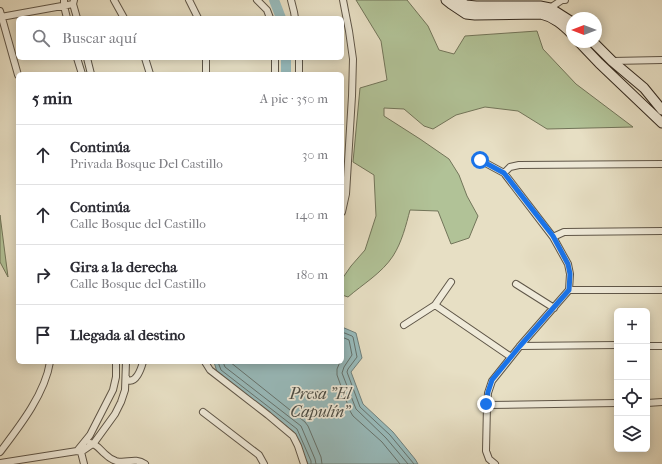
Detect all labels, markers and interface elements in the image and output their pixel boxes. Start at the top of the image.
north arrow [566,12,602,48]
search box [16,16,344,60]
icon: search [30,27,52,49]
text: Buscar aquí [62,29,137,47]
text: 5 min [32,88,72,108]
text: A pie · 350 m [260,91,328,106]
text: Continúa [70,138,130,156]
icon: ahead [32,144,54,166]
text: 30 m [302,147,328,162]
route start [471,151,489,169]
text: Privada Bosque Del Castillo [70,156,223,171]
text: Continúa [70,198,130,216]
icon: ahead [32,204,54,226]
text: 140 m [295,207,328,222]
text: Calle Bosque del Castillo [70,216,206,231]
text: Gira a la derecha [70,258,177,276]
icon: right [32,264,54,286]
text: 180 m [296,267,328,282]
text: Calle Bosque del Castillo [70,276,206,291]
map controls [614,308,650,452]
button: + [614,308,650,344]
icon: arrive [32,324,54,346]
text: Llegada al destino [70,326,185,344]
button: − [614,344,650,380]
button: locate [614,380,650,416]
water label: Presa "El Capulín" [288,384,353,421]
route end [477,395,495,413]
button: layers [614,416,650,452]

